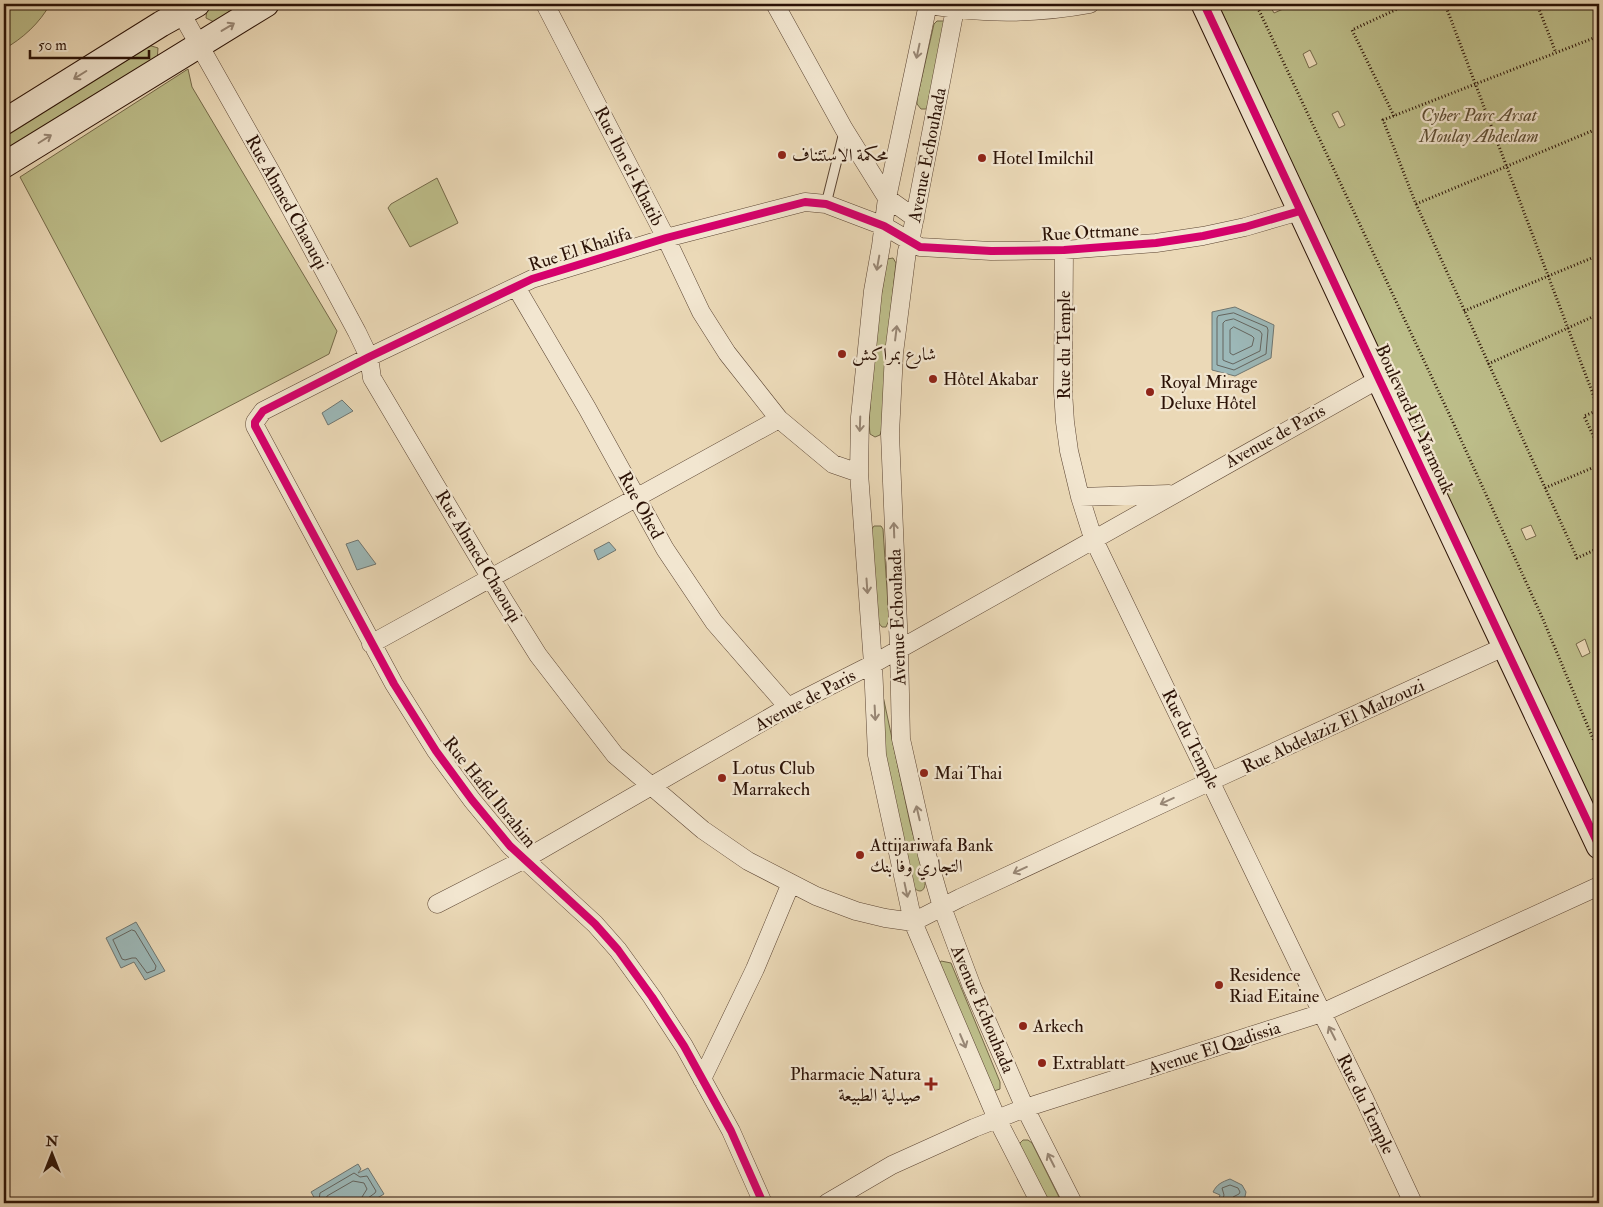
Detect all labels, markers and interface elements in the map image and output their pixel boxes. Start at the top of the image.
one-way arrow [221,21,235,31]
scale bar [30,28,149,60]
text: 50 m [38,36,67,55]
one-way arrow [913,43,922,59]
one-way arrow [74,70,88,80]
street label: Avenue Echouhada [903,85,952,225]
street label: Rue Ibn el-Khatib [589,103,669,230]
park label: Cyber Parc Arsat Moulay Abdeslam [1419,104,1538,148]
street label: Rue Ahmed Chaouqi [240,131,333,274]
one-way arrow [38,134,52,144]
place label: محكمة الاستئناف [792,144,888,167]
place label: Hotel Imilchil [992,147,1094,170]
marker: محكمة الاستئناف [776,149,788,161]
marker: Hotel Imilchil [976,152,988,164]
street label: Rue Ottmane [1041,218,1140,247]
street label: Rue El Khalifa [526,222,635,277]
one-way arrow [872,254,882,270]
street label: Rue du Temple [1053,290,1076,399]
one-way arrow [891,325,901,341]
street label: Boulevard El Yarmouk [1370,341,1460,498]
place label: شارع بمراكش [852,343,936,369]
marker: شارع بمراكش [836,348,848,360]
place label: Hôtel Akabar [943,368,1038,391]
place label: Royal Mirage Deluxe Hôtel [1160,371,1258,415]
marker: Hôtel Akabar [927,373,939,385]
marker: Royal Mirage Deluxe Hôtel [1144,386,1156,398]
street label: Avenue de Paris [1220,399,1329,474]
one-way arrow [855,416,865,432]
street label: Rue Ohed [613,467,669,543]
street label: Rue Ahmed Chaouqi [430,486,527,627]
one-way arrow [889,522,899,538]
street label: Avenue Echouhada [884,548,911,687]
one-way arrow [862,578,872,594]
street label: Avenue de Paris [750,664,860,737]
street label: Rue Abdelaziz El Malzouzi [1238,674,1428,779]
street label: Rue du Temple [1156,685,1225,794]
one-way arrow [870,705,879,721]
street label: Rue Hafid Ibrahim [438,732,541,853]
place label: Lotus Club Marrakech [732,757,815,801]
place label: Mai Thai [934,762,1002,785]
marker: Mai Thai [918,767,930,779]
marker: Lotus Club Marrakech [716,772,728,784]
one-way arrow [1160,797,1175,807]
one-way arrow [913,805,922,821]
place label: Attijariwafa Bank التجاري وفا بنك [869,834,994,881]
marker: Attijariwafa Bank التجاري وفا بنك [854,849,866,861]
one-way arrow [1013,866,1028,875]
one-way arrow [901,881,911,897]
street label: Avenue Echouhada [945,941,1020,1077]
place label: Residence Riad Eitaine [1229,964,1320,1008]
marker: Residence Riad Eitaine [1213,979,1225,991]
place label: Arkech [1032,1015,1084,1038]
street label: Avenue El Qadissia [1144,1016,1284,1081]
marker: Arkech [1017,1020,1029,1032]
one-way arrow [1327,1026,1336,1041]
one-way arrow [959,1033,969,1048]
street label: Rue du Temple [1331,1050,1400,1159]
place label: Extrablatt [1052,1052,1125,1075]
marker: Extrablatt [1036,1057,1048,1069]
place label: Pharmacie Natura صيدلية الطبيعة [790,1063,922,1107]
marker: Pharmacie Natura صيدلية الطبيعة [925,1078,937,1090]
north arrow [28,1130,78,1180]
text: N [45,1133,59,1150]
one-way arrow [1046,1152,1056,1167]

